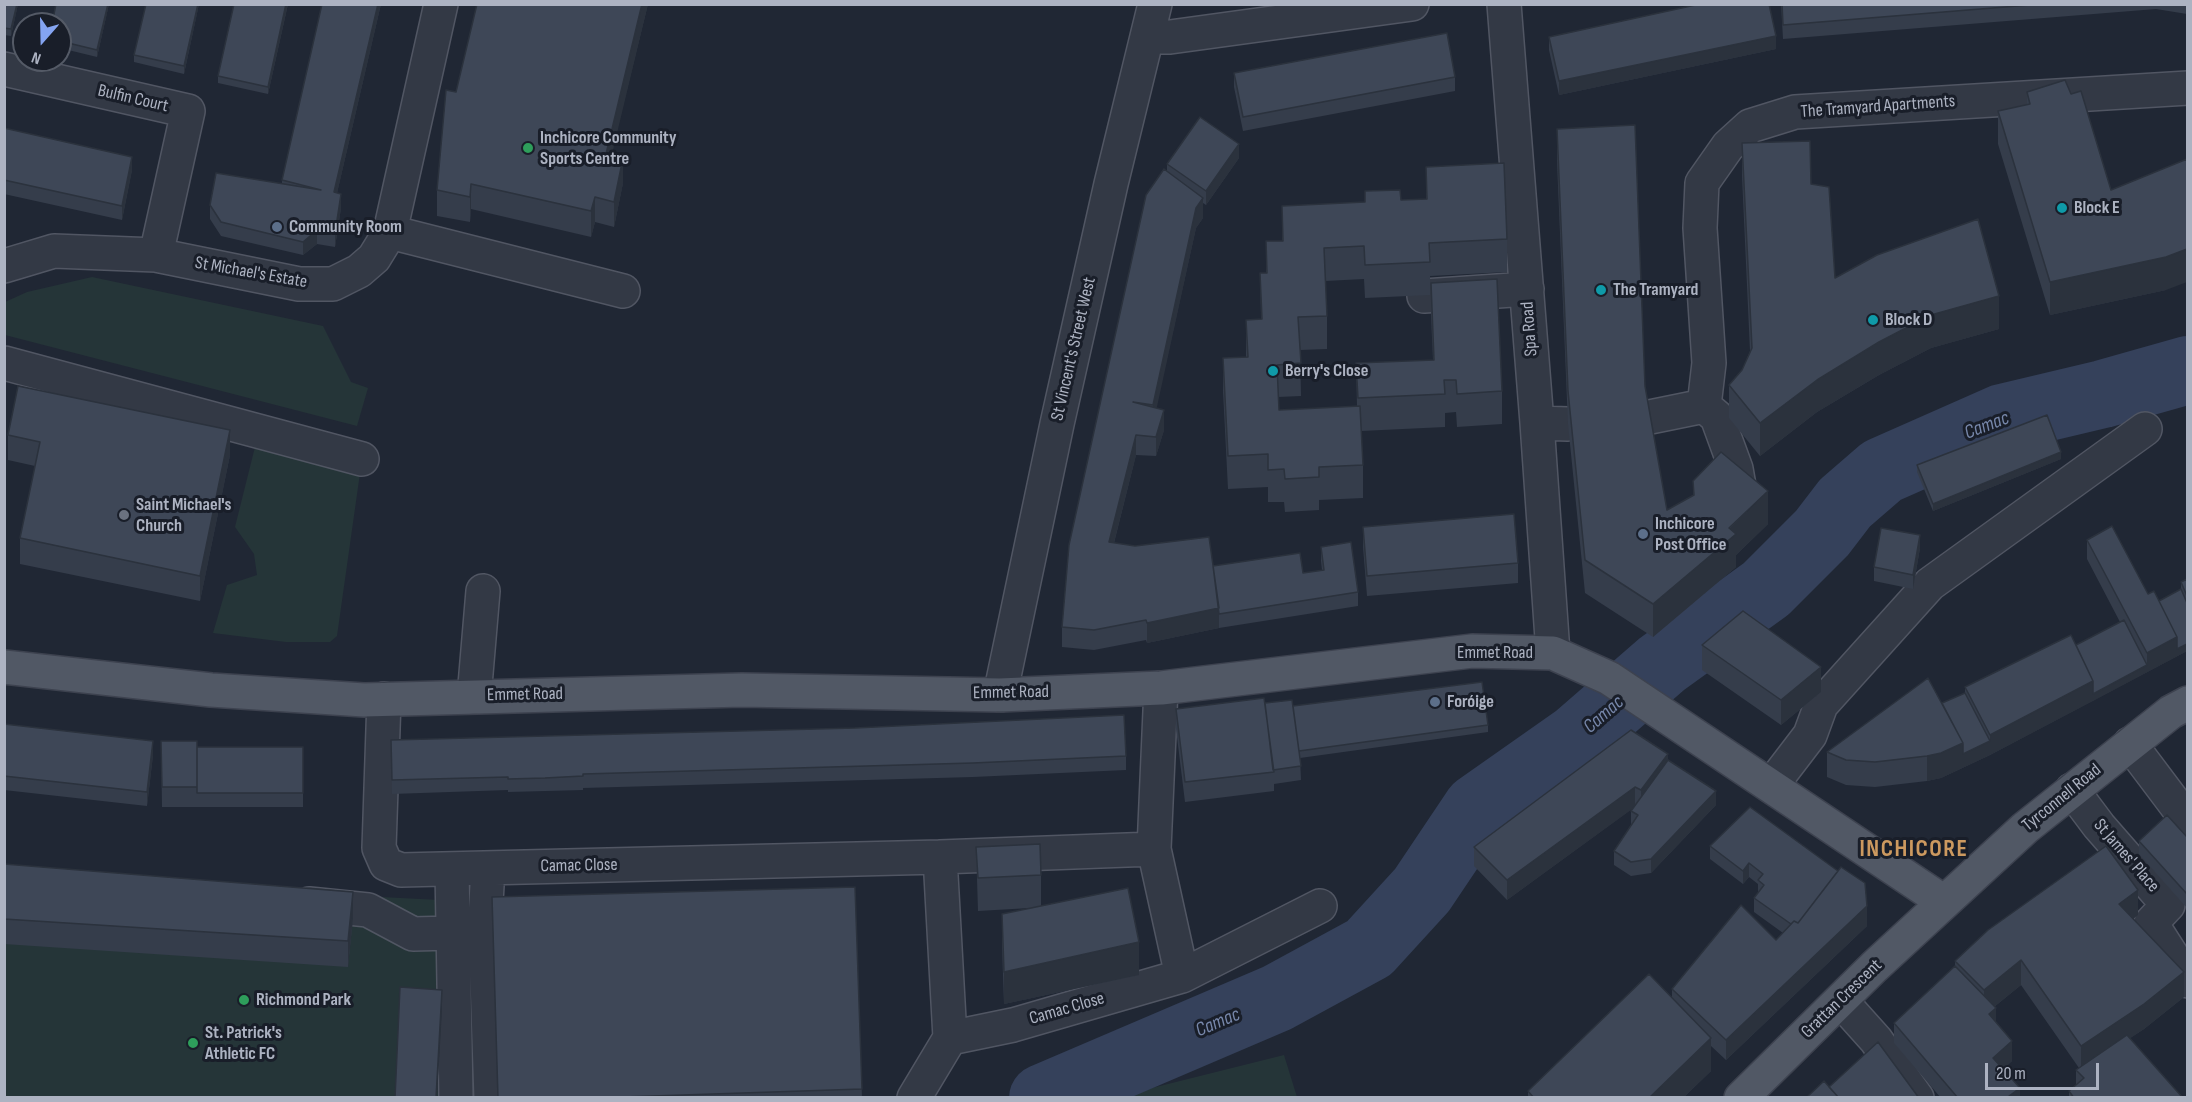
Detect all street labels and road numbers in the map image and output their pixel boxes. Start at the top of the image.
street label: Bulfin Court [96,80,170,118]
street label: The Tramyard Apartments [1800,91,1956,123]
street label: St Michael's Estate [193,253,309,293]
street label: St Vincent's Street West [1047,275,1101,423]
street label: Spa Road [1517,301,1543,357]
street label: Emmet Road [1457,642,1533,664]
street label: Emmet Road [973,682,1049,704]
street label: Emmet Road [487,684,563,706]
street label: Tyrconnell Road [2018,760,2106,836]
street label: St James' Place [2088,815,2164,897]
street label: Camac Close [540,855,618,877]
street label: Grattan Crescent [1797,955,1887,1043]
street label: Camac Close [1027,988,1107,1030]

